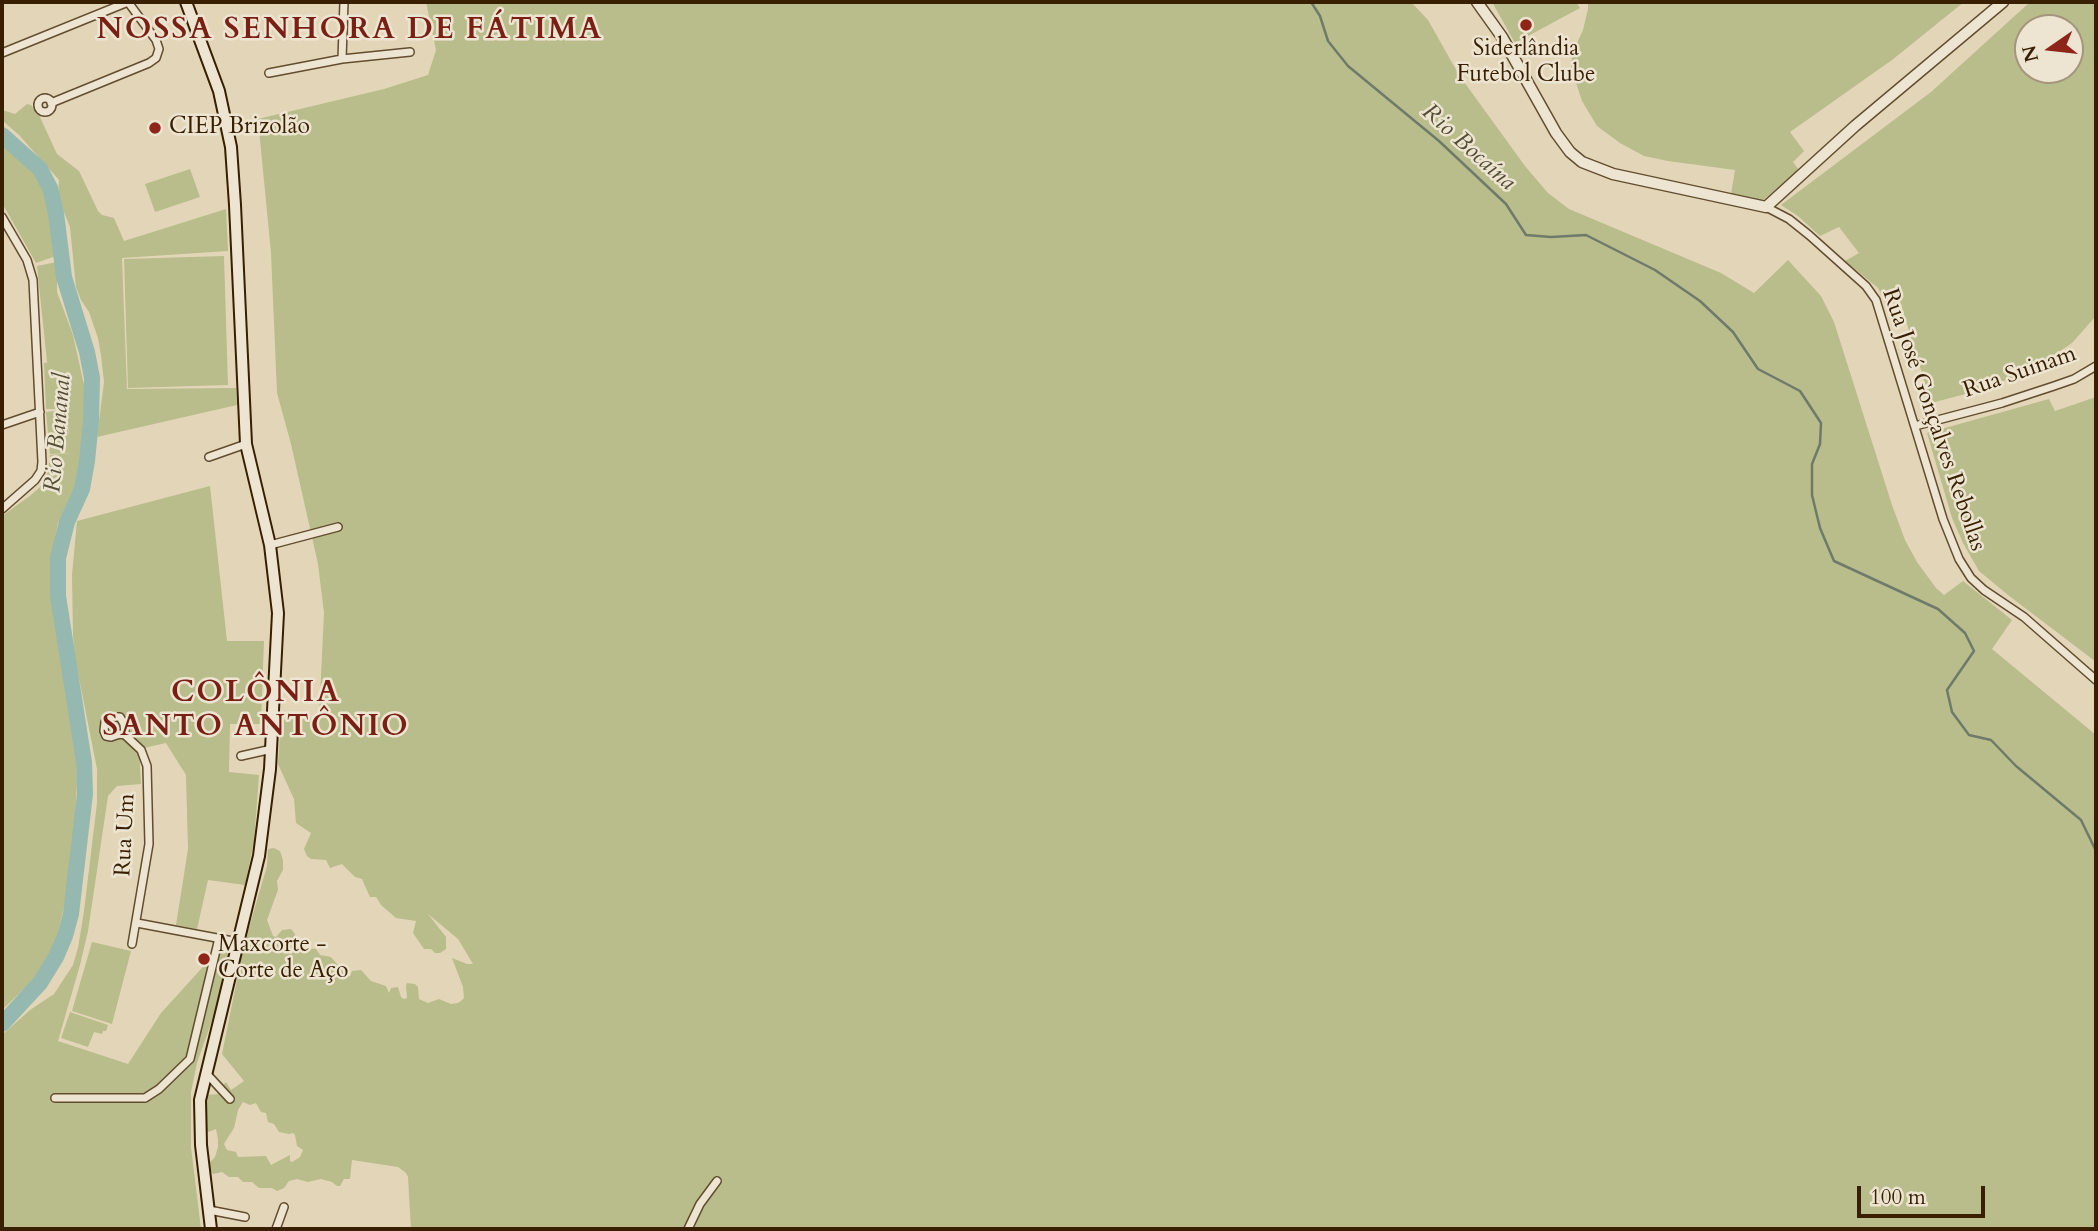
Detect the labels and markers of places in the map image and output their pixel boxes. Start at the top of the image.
marker: Siderlândia Futebol Clube [1518,17,1534,33]
place label: Siderlândia Futebol Clube [1456,36,1596,90]
place label: CIEP Brizolão [169,114,310,142]
marker: CIEP Brizolão [147,120,163,136]
place label: Maxcorte - Corte de Aço [218,932,348,986]
marker: Maxcorte - Corte de Aço [196,951,212,967]

